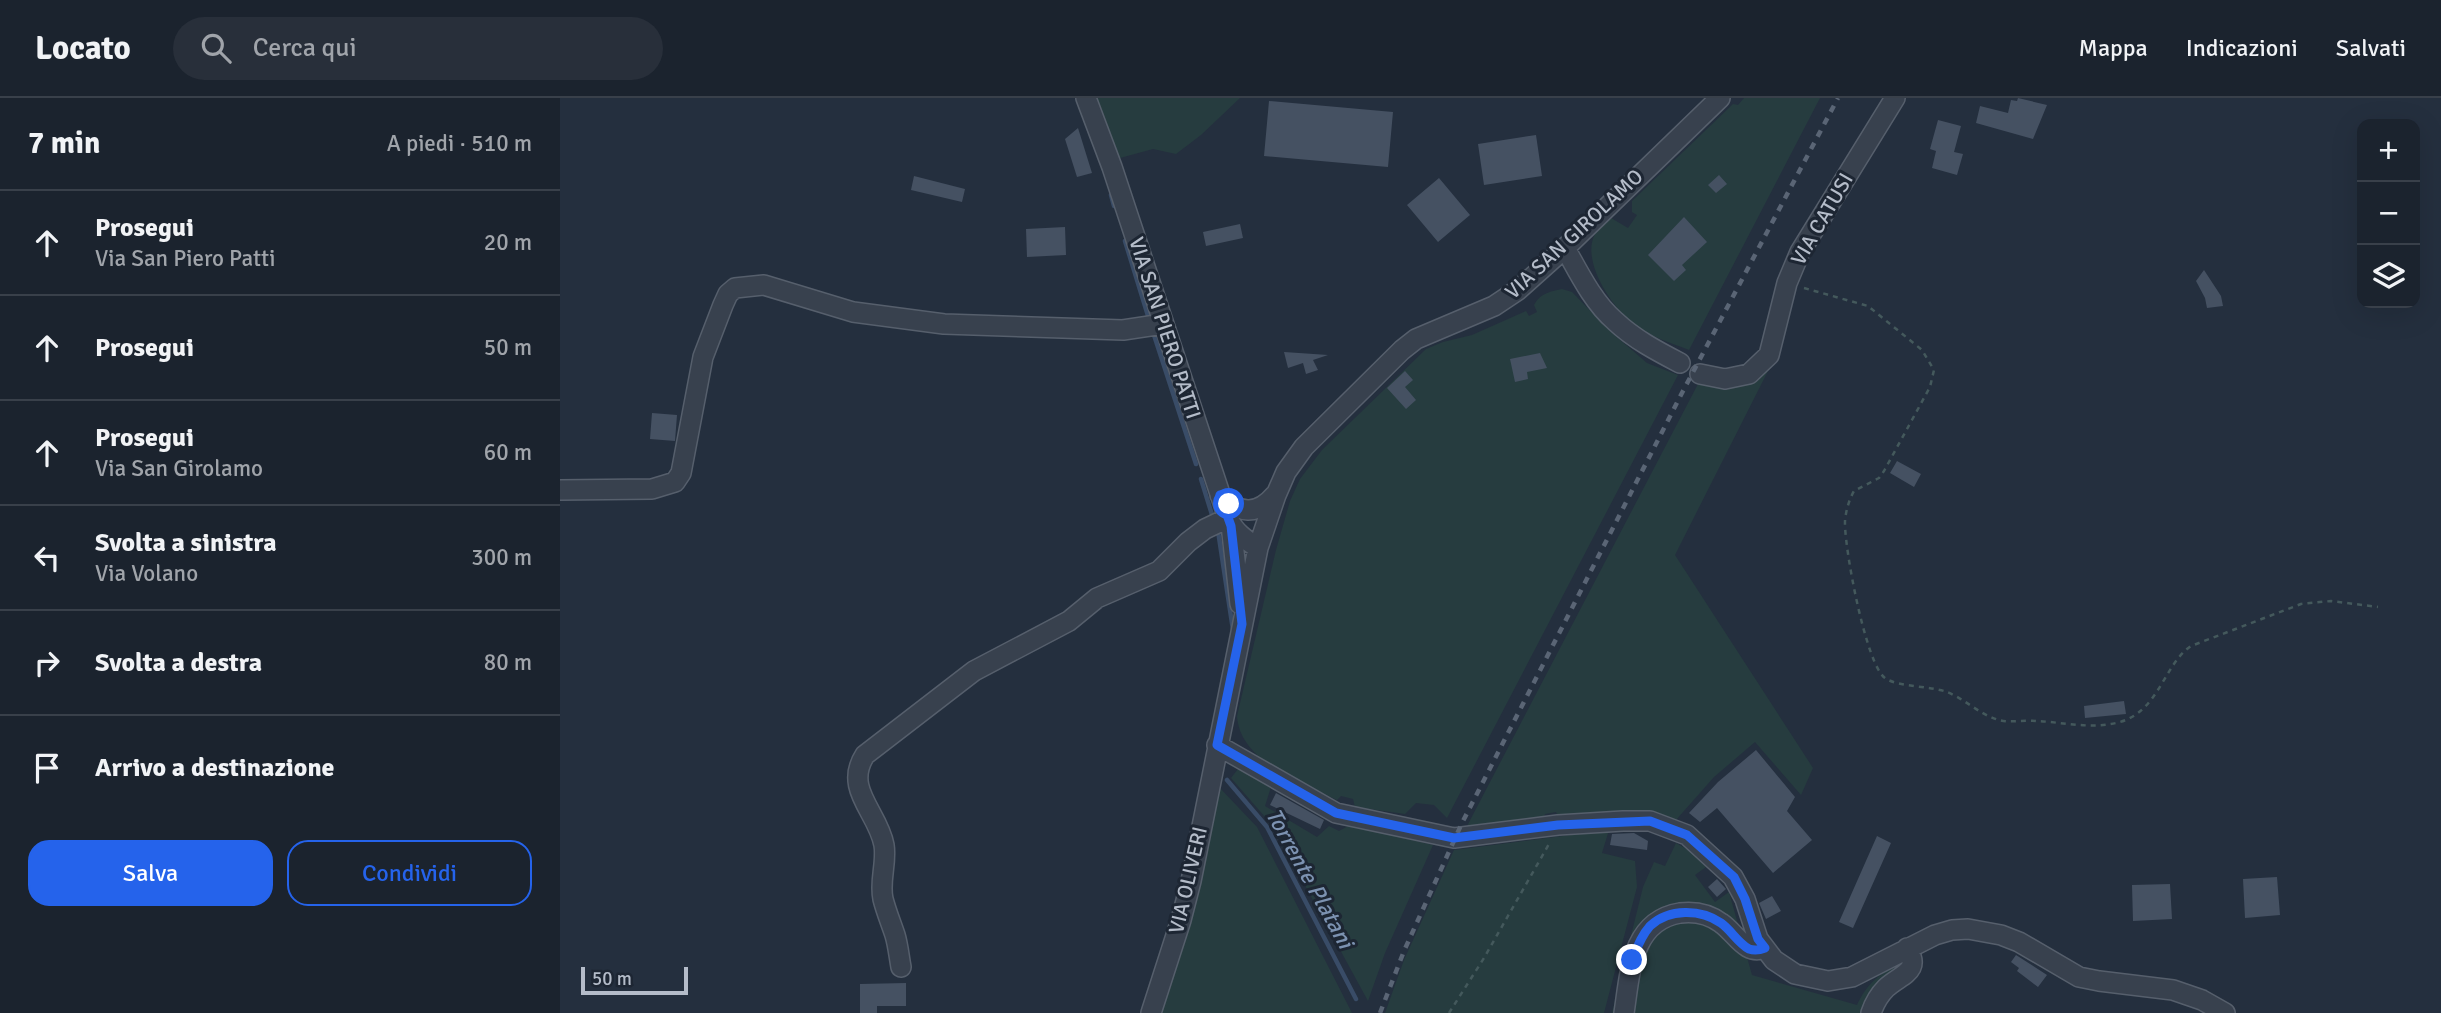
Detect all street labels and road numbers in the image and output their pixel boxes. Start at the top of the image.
street label: VIA SAN GIROLAMO [1500,163,1648,305]
street label: VIA CATUSI [1785,168,1859,270]
street label: VIA SAN PIERO PATTI [1123,234,1207,422]
street label: VIA OLIVERI [1163,824,1213,936]

